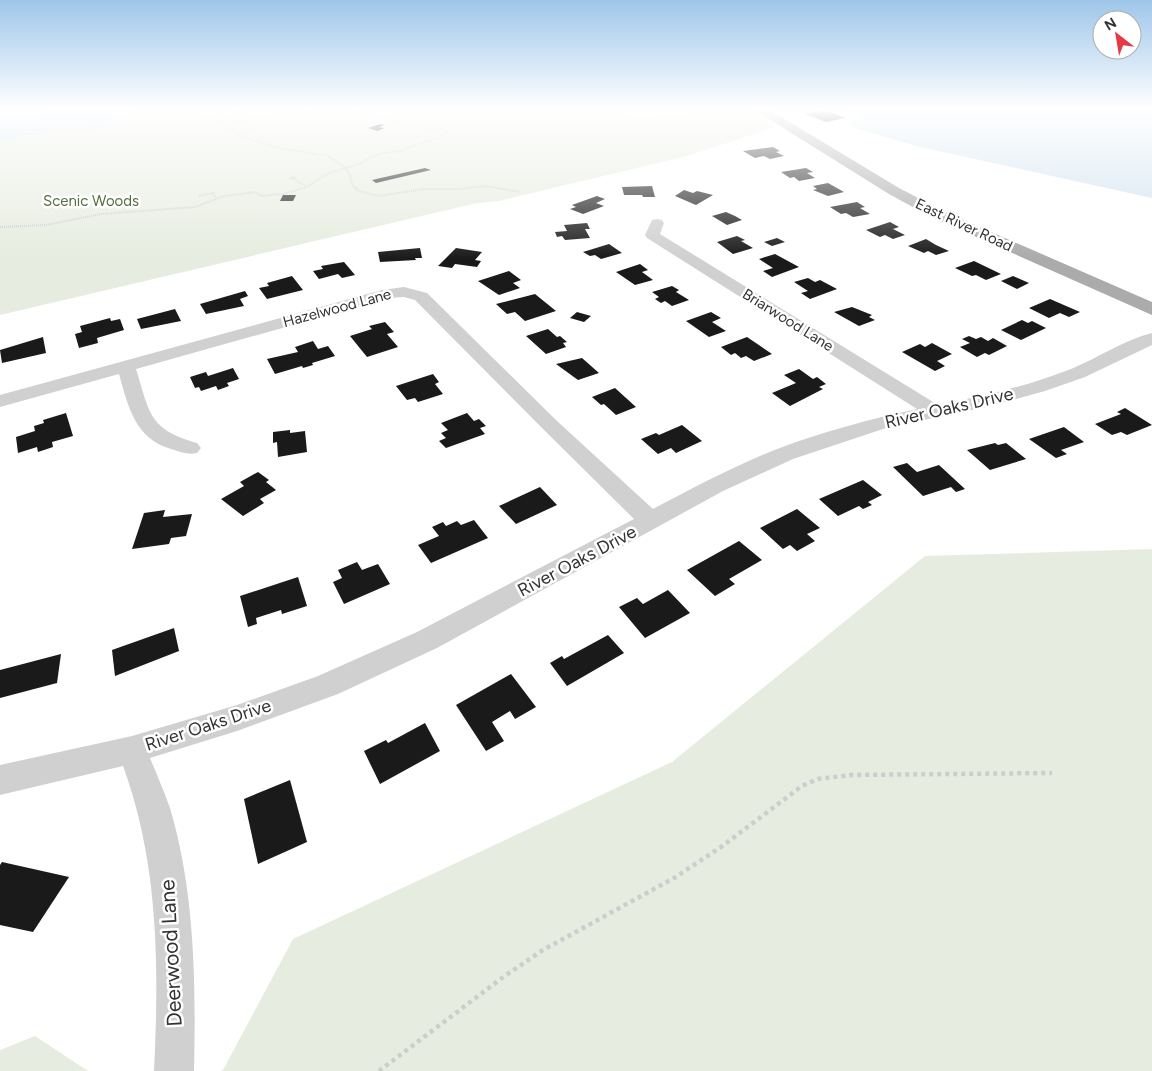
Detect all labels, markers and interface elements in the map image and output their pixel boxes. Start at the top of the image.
north arrow [1092,10,1142,60]
text: N [1102,14,1120,34]
park label: Scenic Woods [43,192,139,210]
street label: East River Road [913,195,1015,255]
street label: Hazelwood Lane [281,285,393,331]
street label: Briarwood Lane [739,285,837,355]
street label: River Oaks Drive [883,382,1016,433]
street label: River Oaks Drive [514,520,640,602]
street label: River Oaks Drive [142,694,274,756]
street label: Deerwood Lane [154,879,187,1027]

